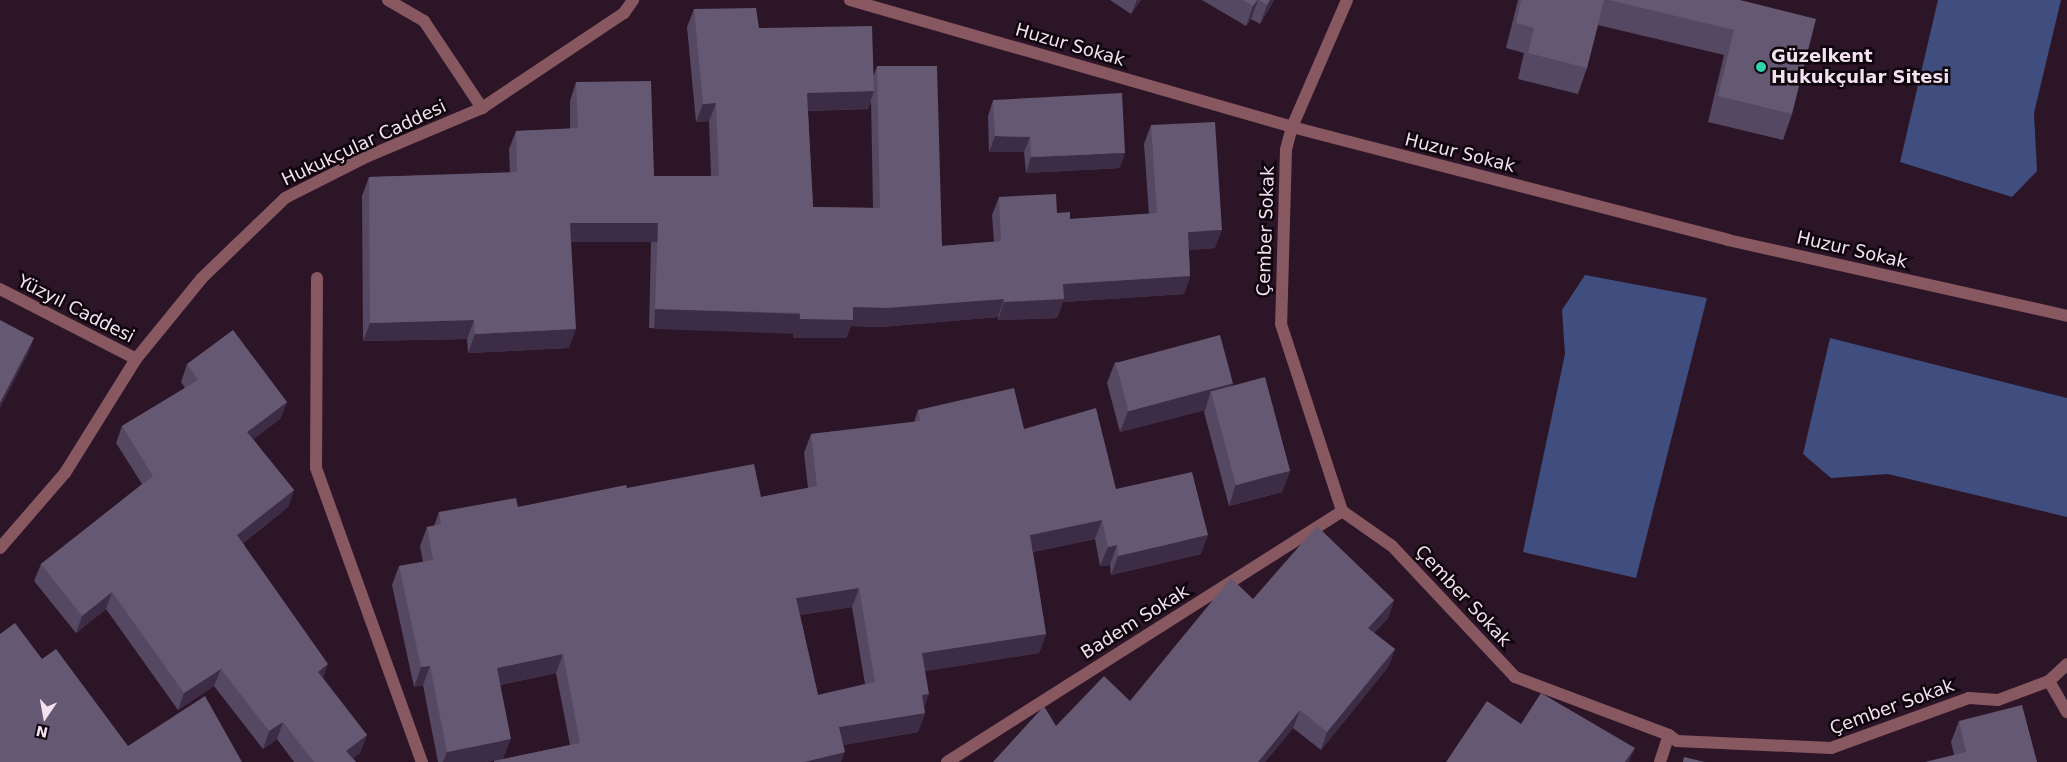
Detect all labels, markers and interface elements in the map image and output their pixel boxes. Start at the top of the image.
street label: Huzur Sokak [1013,19,1127,71]
place label: Güzelkent Hukukçular Sitesi [1771,46,1949,88]
marker: Güzelkent Hukukçular Sitesi [1755,61,1767,73]
street label: Hukukçular Caddesi [278,95,450,191]
street label: Huzur Sokak [1403,129,1517,177]
street label: Çember Sokak [1253,165,1279,297]
street label: Huzur Sokak [1795,227,1909,273]
street label: Yüzyıl Caddesi [14,270,138,348]
street label: Çember Sokak [1410,541,1516,651]
street label: Badem Sokak [1077,580,1193,664]
street label: Çember Sokak [1827,674,1957,740]
north arrow [20,692,70,742]
text: N [34,723,49,741]

